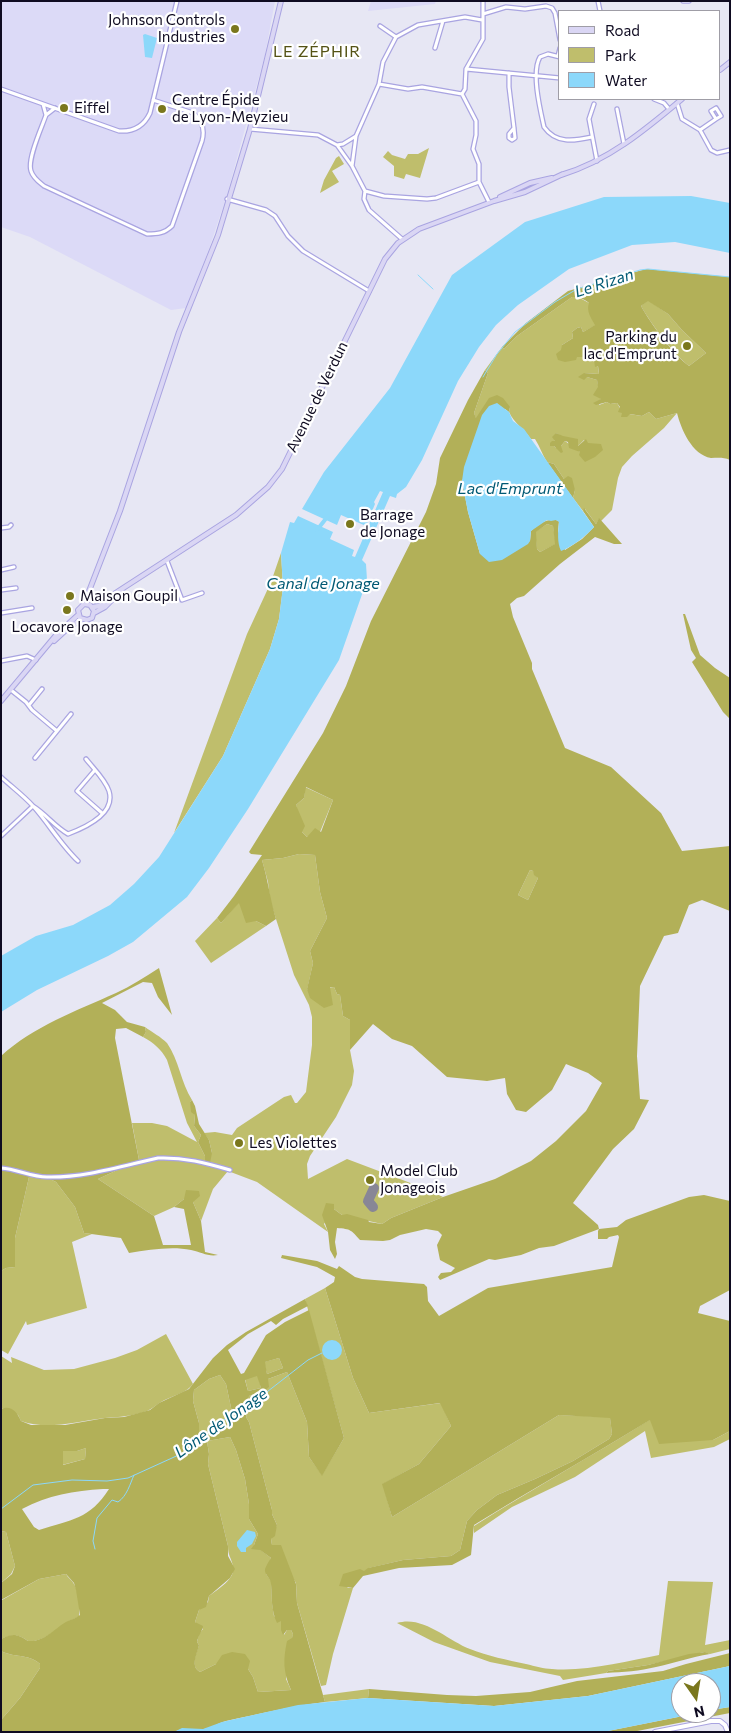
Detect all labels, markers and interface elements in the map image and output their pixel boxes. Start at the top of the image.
legend [558,10,721,100]
place label: Johnson Controls Industries [108,11,225,46]
text: Road [605,21,640,39]
marker: Johnson Controls Industries [229,23,241,35]
district label: LE ZÉPHIR [272,42,362,62]
text: Park [605,46,636,64]
text: Water [605,71,647,89]
place label: Centre Épide de Lyon-Meyzieu [172,91,288,126]
place label: Eiffel [74,99,110,117]
marker: Eiffel [58,102,70,114]
marker: Centre Épide de Lyon-Meyzieu [156,103,168,115]
water label: Le Rizan [572,264,636,302]
place label: Parking du lac d'Emprunt [583,328,677,363]
street label: Avenue de Verdun [282,339,352,455]
marker: Parking du lac d'Emprunt [681,340,693,352]
water label: Lac d'Emprunt [458,479,562,499]
place label: Barrage de Jonage [360,506,425,541]
marker: Barrage de Jonage [344,518,356,530]
water label: Canal de Jonage [266,574,380,594]
place label: Maison Goupil [80,587,178,605]
marker: Maison Goupil [64,590,76,602]
marker: Locavore Jonage [61,604,73,616]
place label: Locavore Jonage [11,618,123,636]
place label: Les Violettes [249,1134,337,1152]
marker: Les Violettes [233,1137,245,1149]
place label: Model Club Jonageois [380,1162,458,1197]
marker: Model Club Jonageois [364,1174,376,1186]
water label: Lône de Jonage [171,1384,271,1462]
north arrow [671,1673,721,1723]
text: N [692,1703,706,1722]

